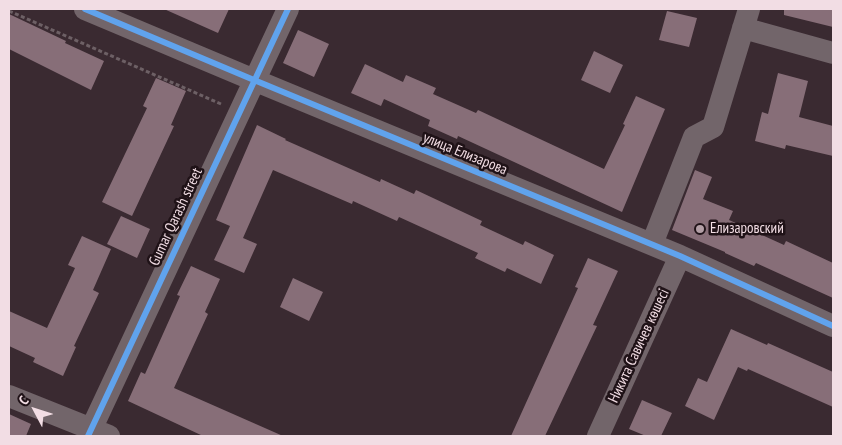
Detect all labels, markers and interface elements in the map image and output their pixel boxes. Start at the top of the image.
street label: улица Елизарова [420,129,510,179]
street label: Gumar Qarash street [145,165,207,269]
place label: Елизаровский [710,220,784,238]
marker: Елизаровский [694,223,706,235]
street label: Никита Савичев көшесі [605,286,673,406]
north arrow [10,385,60,435]
text: С [15,392,32,409]

